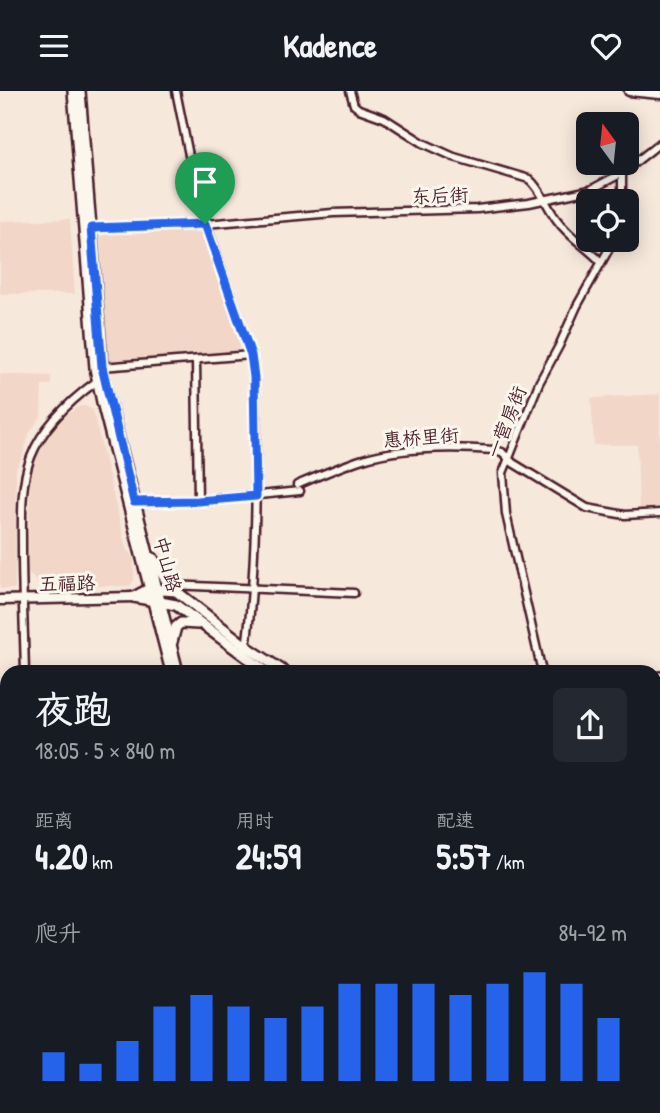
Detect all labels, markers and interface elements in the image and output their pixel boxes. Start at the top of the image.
text: Kadence [283,24,377,67]
icon: menu [35,27,73,65]
icon: heart [587,27,625,65]
north arrow [576,112,639,175]
map controls [576,112,639,252]
pin [175,152,235,224]
icon: arrive [186,163,224,201]
street label: 东后街 [411,181,469,209]
button: locate [576,189,639,252]
street label: 一营房街 [480,382,532,462]
street label: 惠桥里街 [382,421,460,453]
street label: 中山路 [148,533,188,595]
street label: 五福路 [38,570,96,596]
text: 夜跑 [35,683,111,735]
button: share [553,688,627,762]
text: 18:05 · 5 × 840 m [35,735,175,766]
text: 距离 [35,807,73,833]
text: 用时 [236,807,274,833]
text: 配速 [436,807,474,833]
text: 4.20 [35,833,88,880]
text: 24:59 [236,833,301,880]
text: 5:57 [436,833,491,880]
text: km [88,849,113,875]
text: /km [491,849,525,875]
text: 爬升 [35,917,81,948]
text: 84–92 m [559,917,627,948]

